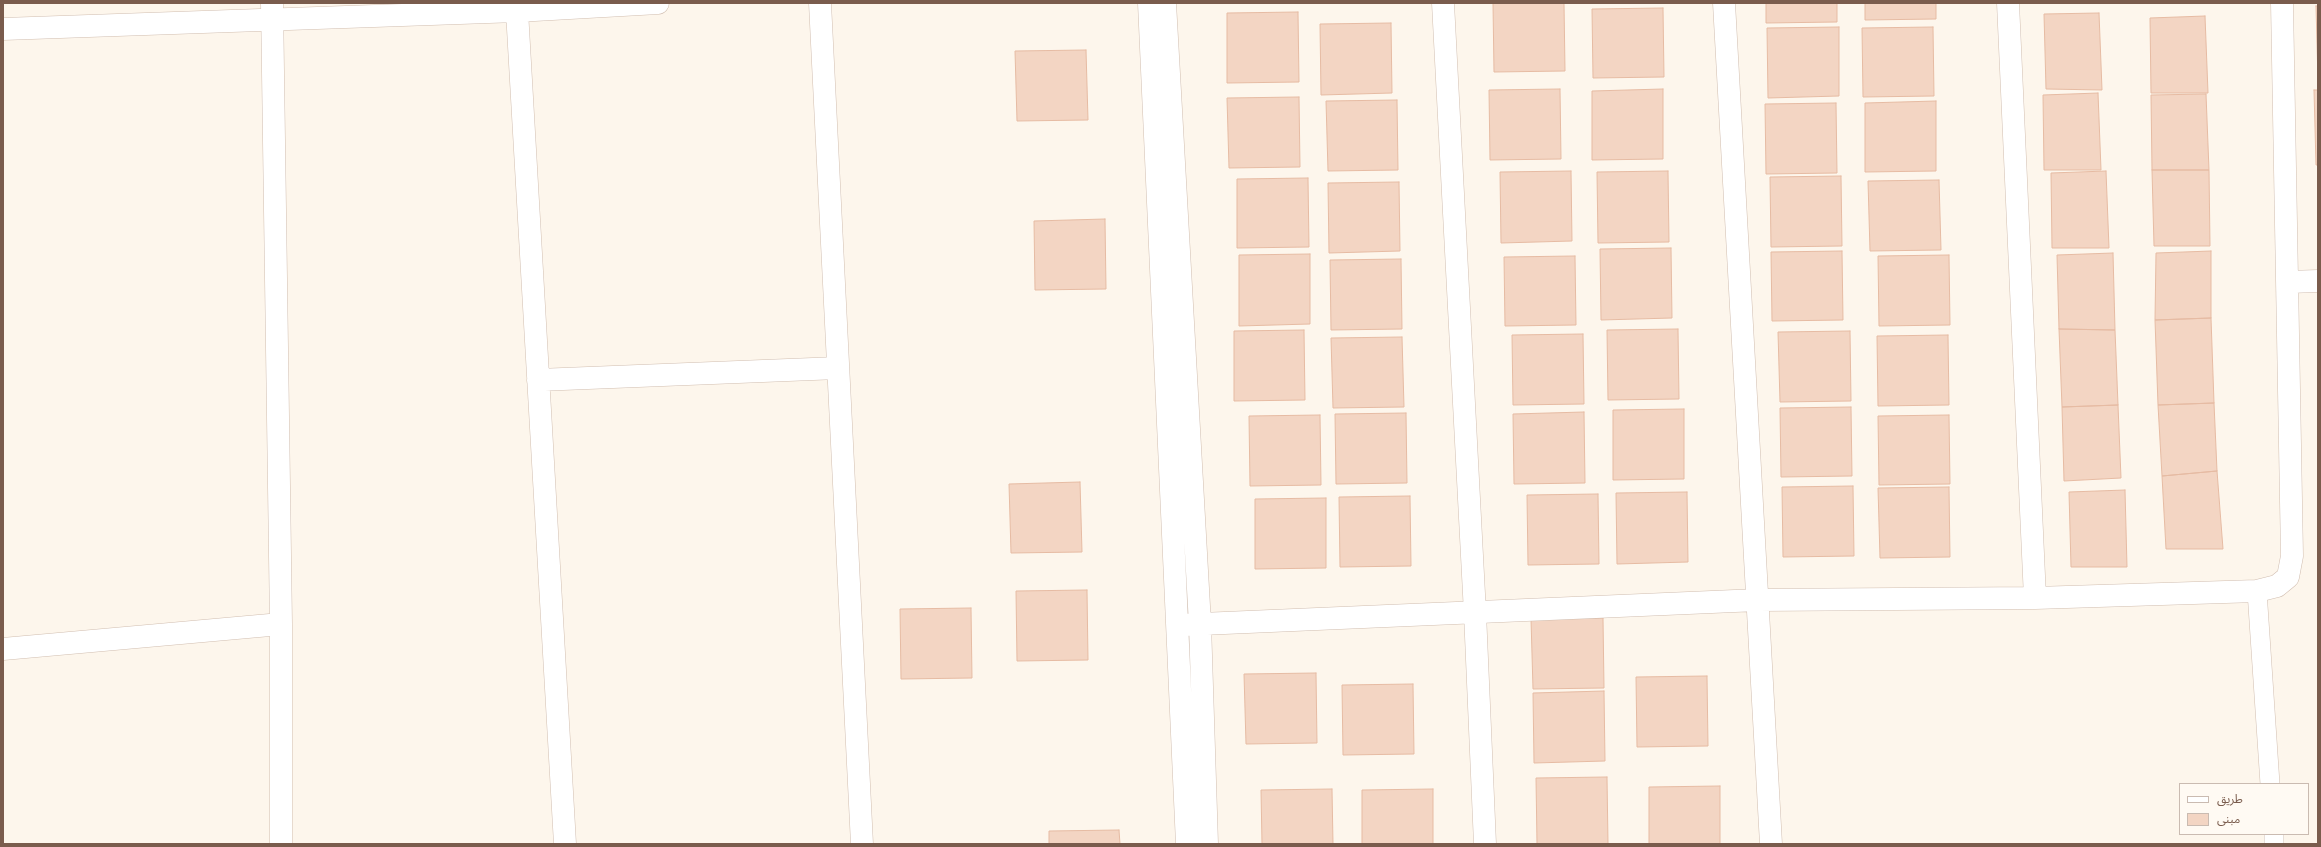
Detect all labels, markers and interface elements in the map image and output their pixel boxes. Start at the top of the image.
legend [2179,783,2309,835]
text: طريق [2217,791,2243,806]
text: مبنى [2217,811,2240,826]

